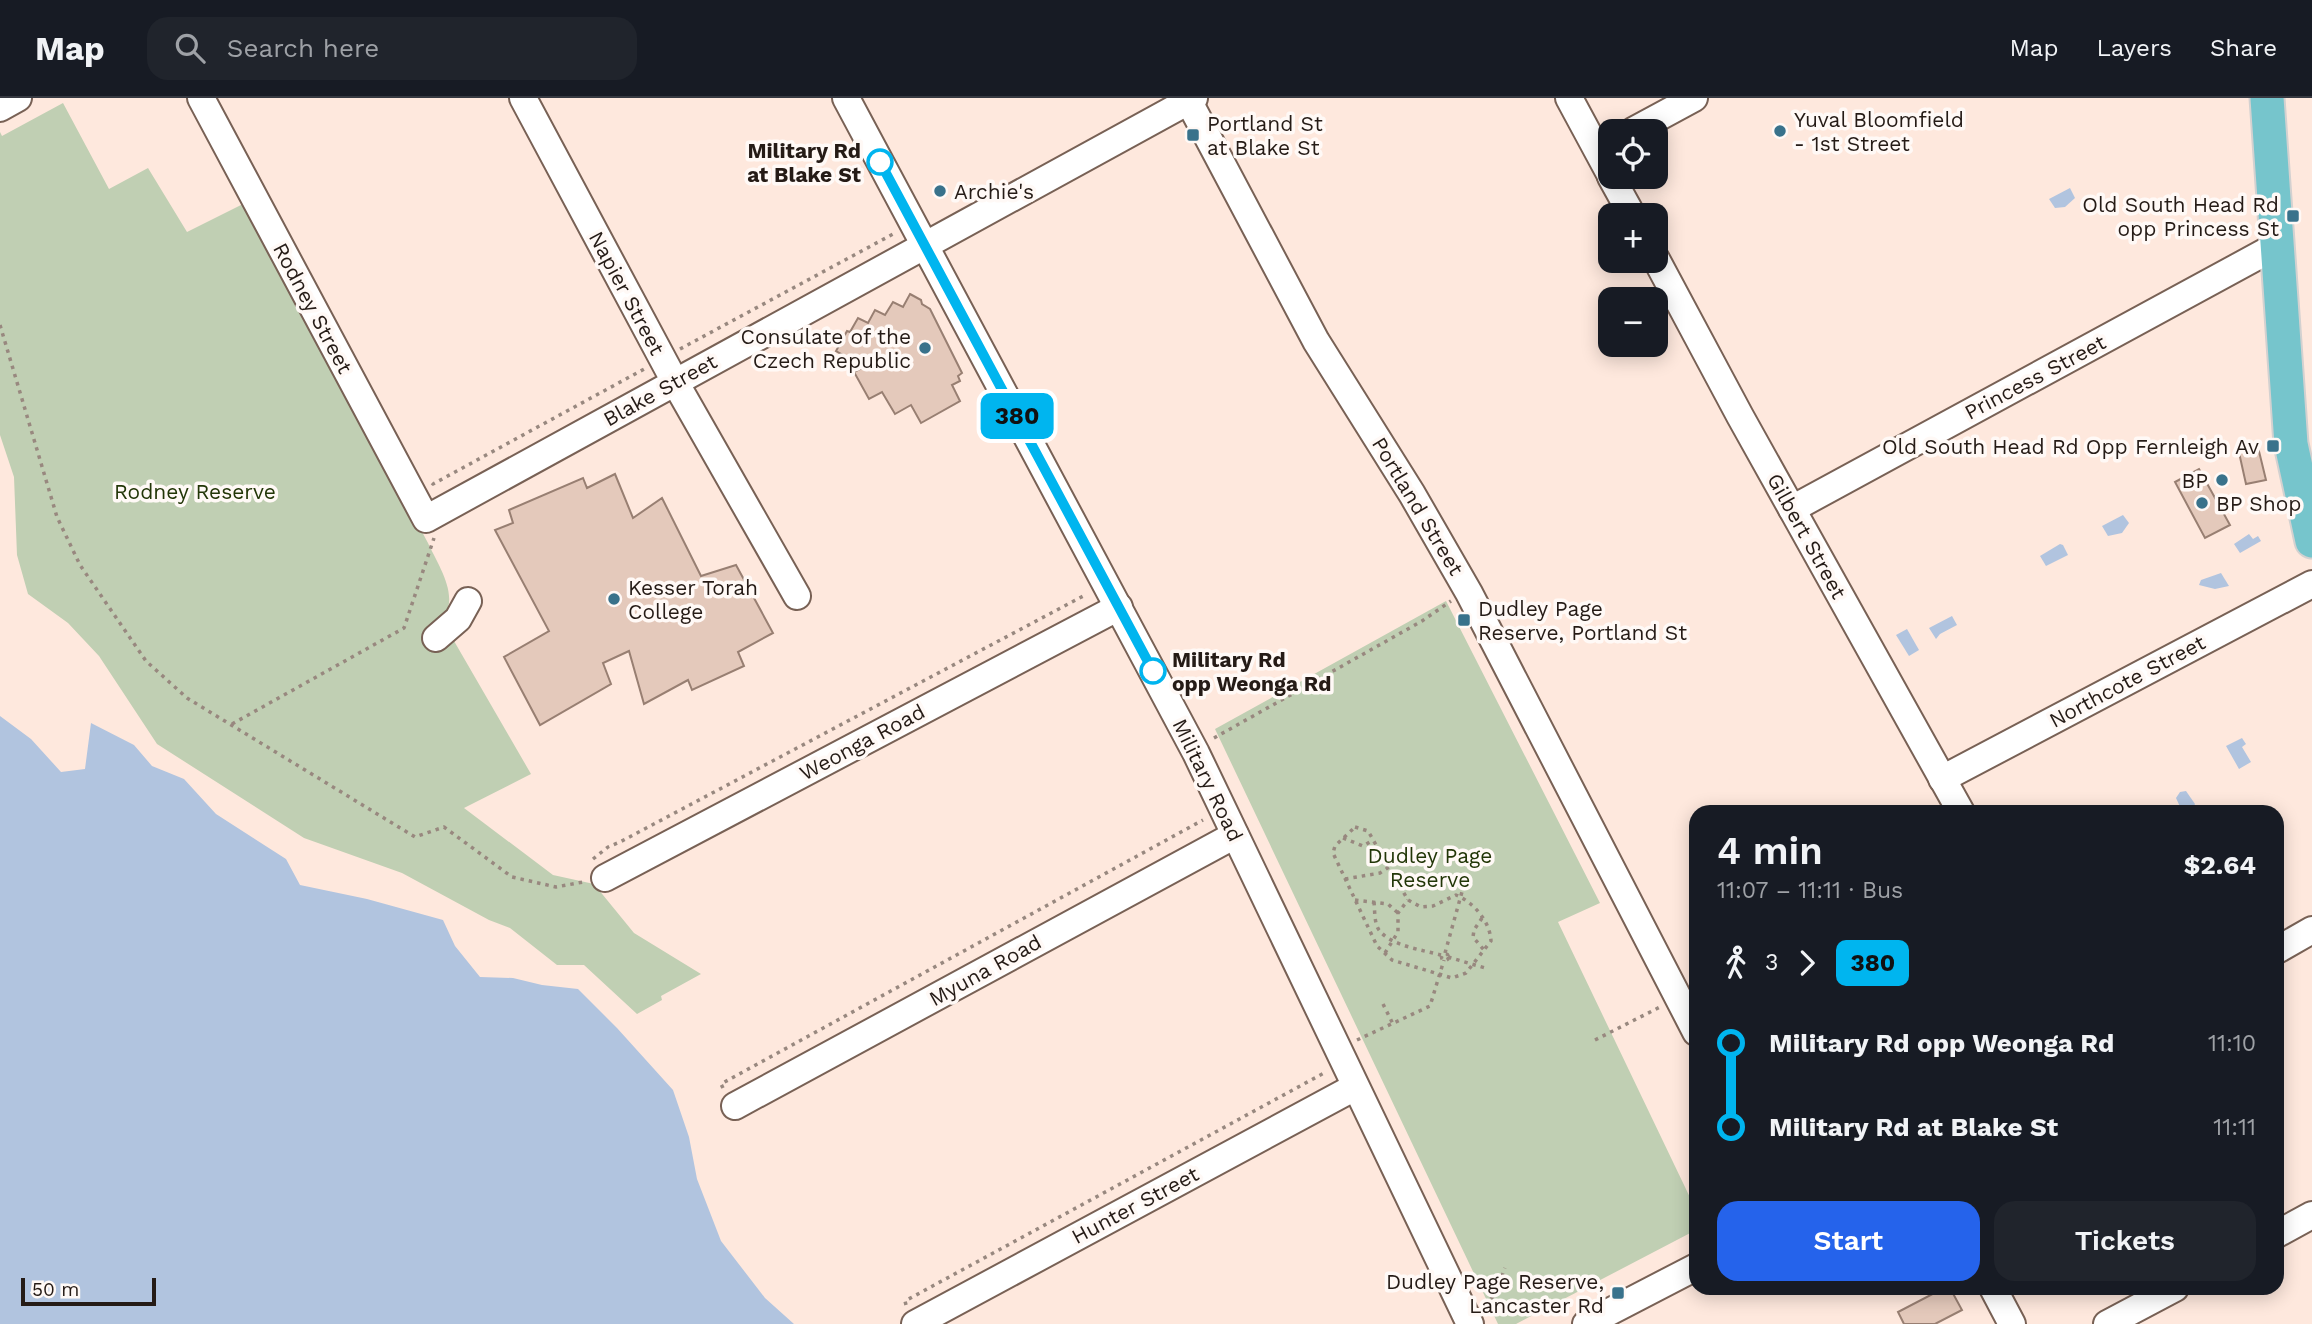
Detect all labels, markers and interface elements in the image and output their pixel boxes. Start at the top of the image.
search box [147,17,637,80]
text: Map [35,29,105,68]
icon: search [171,29,209,67]
text: Search here [227,33,379,63]
text: Map [2010,34,2058,62]
text: Layers [2096,34,2172,62]
text: Share [2210,34,2277,62]
place label: Yuval Bloomfield - 1st Street [1794,107,1964,156]
place label: Portland St at Blake St [1207,111,1323,160]
map controls [1598,119,1668,357]
button: locate [1598,119,1668,189]
marker: Yuval Bloomfield - 1st Street [1772,123,1788,139]
marker: Portland St at Blake St [1185,127,1201,143]
place label: Military Rd at Blake St [747,138,861,187]
marker: Military Rd at Blake St [867,149,893,175]
place label: Archie's [954,179,1034,204]
marker: Archie's [932,183,948,199]
place label: Old South Head Rd opp Princess St [2082,192,2279,241]
button: + [1598,203,1668,273]
marker: Old South Head Rd opp Princess St [2285,208,2301,224]
street label: Napier Street [584,227,670,359]
street label: Rodney Street [268,238,358,378]
button: − [1598,287,1668,357]
place label: Consulate of the Czech Republic [741,324,911,373]
street label: Princess Street [1960,329,2110,425]
marker: Consulate of the Czech Republic [917,340,933,356]
street label: Blake Street [599,348,721,431]
line badge: 380 [977,393,1057,439]
text: 380 [995,402,1039,430]
street label: Portland Street [1367,432,1469,580]
place label: Old South Head Rd Opp Fernleigh Av [1882,434,2259,459]
marker: Old South Head Rd Opp Fernleigh Av [2265,438,2281,454]
place label: BP [2181,468,2208,493]
street label: Gilbert Street [1762,469,1852,603]
marker: BP [2214,472,2230,488]
park label: Rodney Reserve [114,479,276,504]
place label: BP Shop [2216,491,2301,516]
marker: BP Shop [2194,495,2210,511]
place label: Kesser Torah College [628,575,758,624]
marker: Kesser Torah College [606,591,622,607]
place label: Dudley Page Reserve, Portland St [1478,596,1687,645]
marker: Dudley Page Reserve, Portland St [1456,612,1472,628]
street label: Northcote Street [2045,629,2209,733]
place label: Military Rd opp Weonga Rd [1172,647,1331,696]
marker: Military Rd opp Weonga Rd [1140,658,1166,684]
street label: Weonga Road [795,699,929,785]
street label: Military Road [1167,715,1249,845]
text: 4 min [1717,829,1823,873]
park label: Dudley Page Reserve [1368,843,1492,892]
text: $2.64 [2184,850,2256,880]
text: 11:07 – 11:11 · Bus [1717,877,1903,904]
street label: Myuna Road [924,929,1046,1011]
icon: walk [1717,944,1755,982]
icon: forward [1788,944,1826,982]
text: 3 [1765,949,1778,976]
text: 380 [1850,949,1895,977]
text: Military Rd opp Weonga Rd [1769,1028,2114,1058]
text: 11:10 [2208,1030,2256,1057]
text: Military Rd at Blake St [1769,1112,2058,1142]
text: 11:11 [2213,1114,2256,1141]
street label: Hunter Street [1067,1161,1203,1249]
button: Start [1717,1201,1980,1281]
button: Tickets [1994,1201,2256,1281]
place label: Dudley Page Reserve, Lancaster Rd [1386,1269,1604,1318]
scale bar [21,1275,156,1307]
text: 50 m [32,1278,79,1301]
marker: Dudley Page Reserve, Lancaster Rd [1610,1285,1626,1301]

